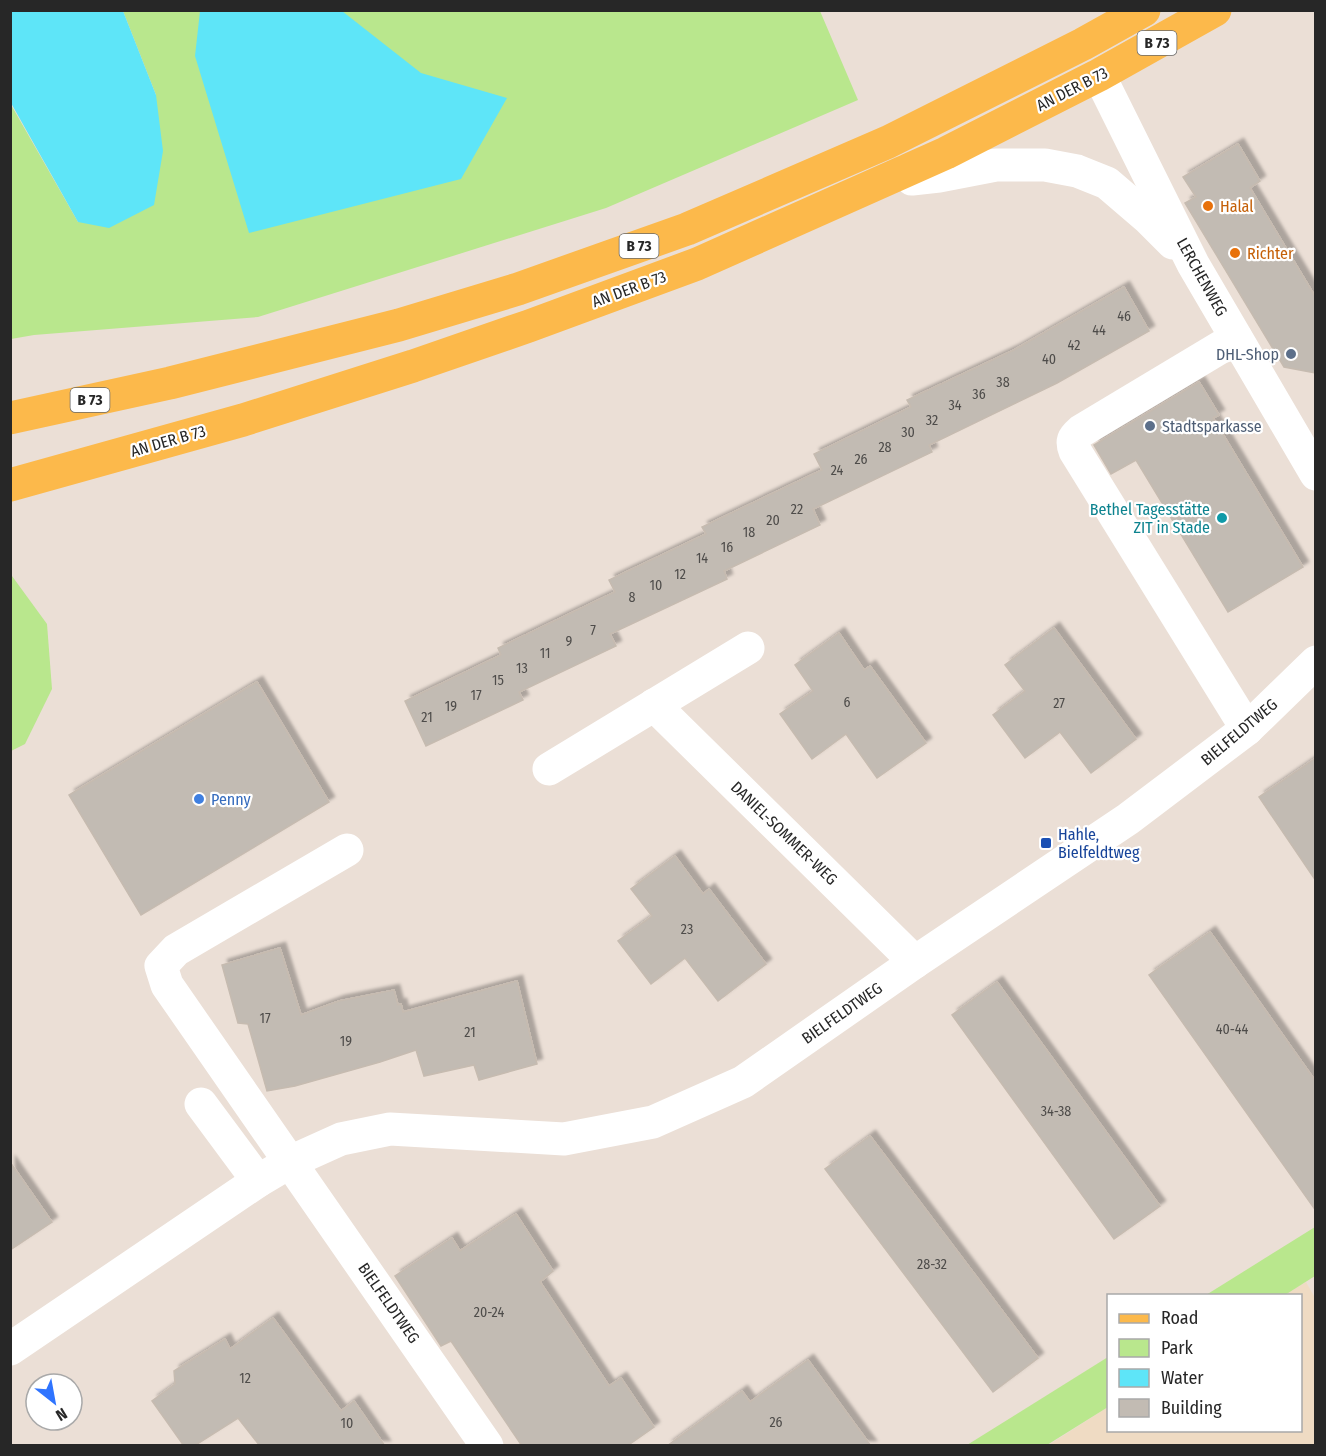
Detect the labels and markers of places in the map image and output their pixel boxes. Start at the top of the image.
place label: Halal [1220,197,1253,216]
marker: Halal [1201,199,1215,213]
place label: Richter [1247,244,1294,263]
marker: Richter [1228,246,1242,260]
place label: DHL-Shop [1216,345,1279,364]
marker: DHL-Shop [1284,347,1298,361]
place label: Stadtsparkasse [1162,417,1262,436]
marker: Stadtsparkasse [1143,419,1157,433]
place label: Bethel Tagesstätte ZIT in Stade [1090,500,1210,537]
marker: Bethel Tagesstätte ZIT in Stade [1215,511,1229,525]
place label: Penny [211,790,252,809]
marker: Penny [192,792,206,806]
place label: Hahle, Bielfeldtweg [1058,825,1140,862]
marker: Hahle, Bielfeldtweg [1039,836,1053,850]

